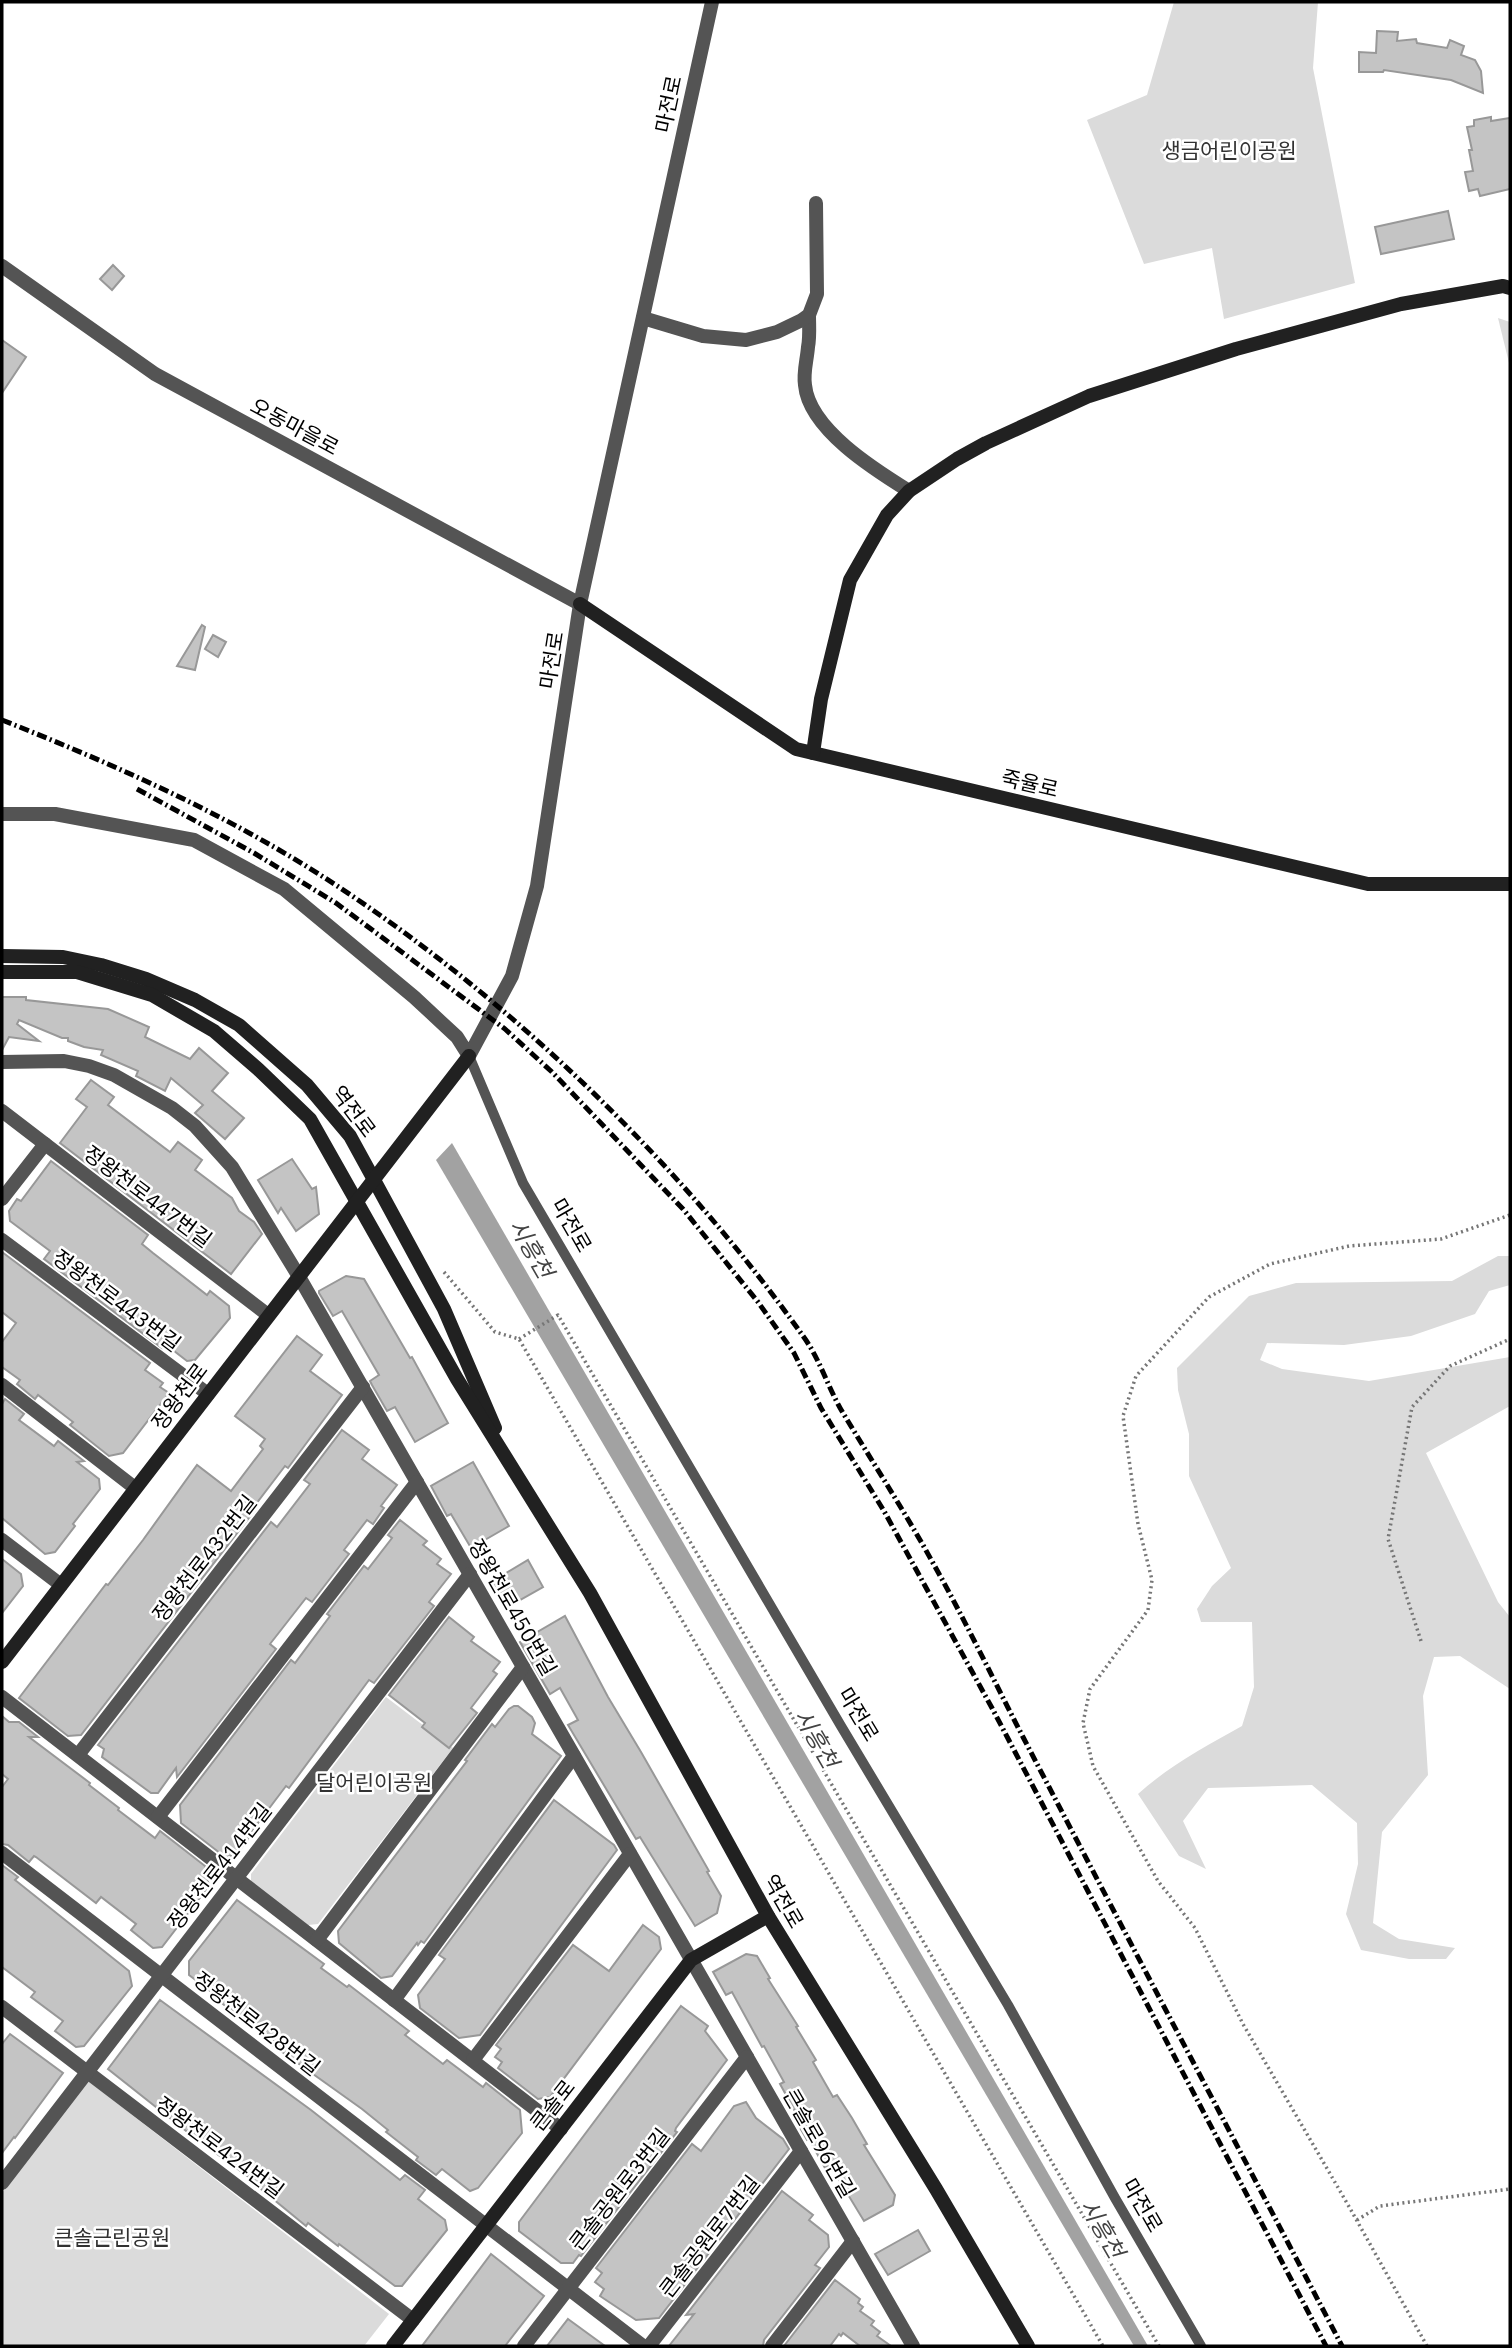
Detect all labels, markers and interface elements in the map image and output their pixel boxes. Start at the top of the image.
street label: 마전로 [648,73,688,135]
park label: 생금어린이공원 [1161,136,1297,164]
street label: 오동마을로 [246,391,344,461]
street label: 마전로 [533,629,569,691]
street label: 죽율로 [999,763,1061,803]
street label: 역전로 [325,1079,383,1143]
street label: 정왕천로447번길 [78,1139,218,1253]
street label: 마전로 [545,1193,599,1257]
water label: 시흥천 [503,1213,562,1285]
street label: 정왕천로443번길 [47,1243,187,1357]
street label: 정왕천로 [145,1357,213,1435]
street label: 정왕천로432번길 [146,1489,262,1627]
street label: 정왕천로450번길 [462,1533,564,1681]
street label: 마전로 [832,1682,886,1746]
water label: 시흥천 [788,1703,847,1775]
park label: 달어린이공원 [316,1768,432,1796]
street label: 정왕천로414번길 [161,1797,277,1935]
street label: 역전로 [757,1869,811,1933]
street label: 정왕천로428번길 [188,1965,326,2081]
street label: 큰솔로 [523,2074,581,2136]
street label: 큰솔로96번길 [777,2083,863,2203]
street label: 정왕천로424번길 [150,2090,290,2204]
street label: 큰솔공원로3번길 [562,2122,676,2256]
street label: 큰솔공원로7번길 [652,2169,766,2303]
street label: 마전로 [1116,2173,1170,2237]
water label: 시흥천 [1074,2193,1133,2265]
park label: 큰솔근린공원 [54,2223,170,2251]

